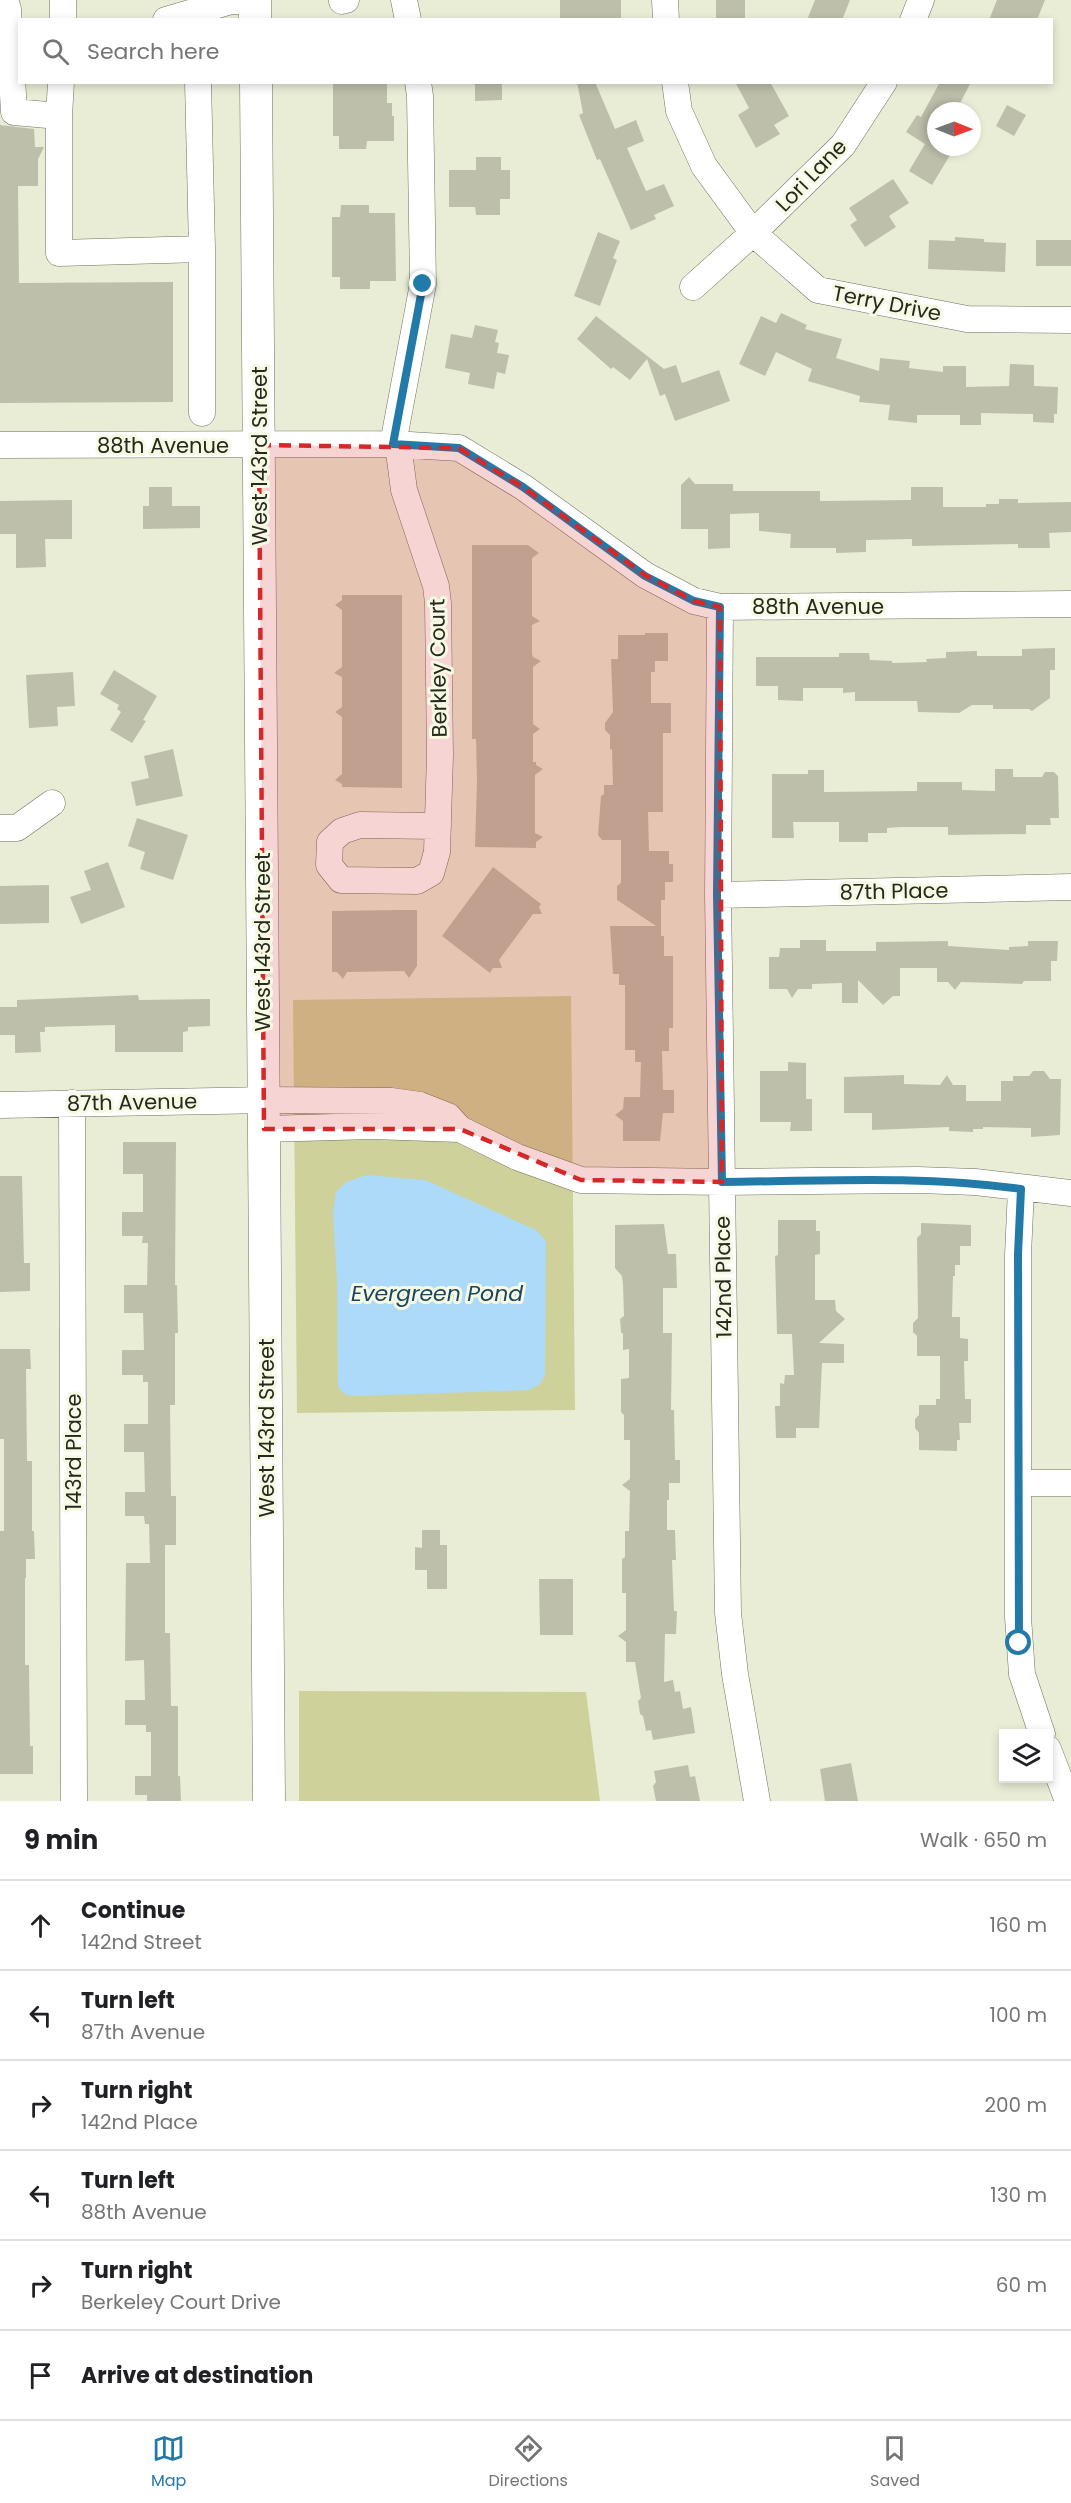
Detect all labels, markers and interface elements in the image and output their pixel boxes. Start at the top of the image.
search box [18,18,1053,84]
icon: search [39,35,72,68]
text: Search here [87,36,220,67]
north arrow [927,102,981,156]
street label: Lori Lane [769,132,853,218]
route end [409,270,435,296]
street label: Terry Drive [830,278,944,328]
street label: West 143rd Street [245,366,274,546]
street label: 88th Avenue [97,431,229,460]
street label: 88th Avenue [752,592,884,621]
street label: Berkley Court [422,598,454,738]
street label: West 143rd Street [248,852,277,1032]
street label: 87th Place [839,876,949,906]
street label: 87th Avenue [67,1086,197,1118]
street label: 142nd Place [707,1215,739,1339]
water label: Evergreen Pond [351,1278,523,1309]
street label: West 143rd Street [252,1338,281,1518]
street label: 143rd Place [59,1393,88,1511]
route start [1005,1629,1031,1655]
map controls [999,1729,1053,1783]
button: layers [999,1729,1053,1783]
text: 9 min [24,1822,98,1858]
text: Walk · 650 m [920,1826,1047,1854]
text: Continue [81,1895,185,1926]
icon: ahead [24,1909,57,1942]
text: 160 m [989,1911,1047,1939]
text: 142nd Street [81,1928,202,1956]
text: Turn left [81,1985,175,2016]
icon: left [24,1999,57,2032]
text: 100 m [990,2001,1047,2029]
text: 87th Avenue [81,2018,205,2046]
text: Turn right [81,2075,192,2106]
icon: right [24,2089,57,2122]
text: 200 m [984,2091,1047,2119]
text: 142nd Place [81,2108,198,2136]
text: Turn left [81,2165,175,2196]
icon: left [24,2179,57,2212]
text: 130 m [990,2181,1047,2209]
text: 88th Avenue [81,2198,207,2226]
text: Turn right [81,2255,192,2286]
icon: right [24,2269,57,2302]
text: 60 m [996,2271,1047,2299]
text: Berkeley Court Drive [81,2288,281,2316]
icon: arrive [24,2359,57,2392]
text: Arrive at destination [81,2360,313,2391]
tab: Map [151,2432,186,2493]
tab: Directions [489,2432,568,2493]
tab: Saved [870,2432,920,2493]

